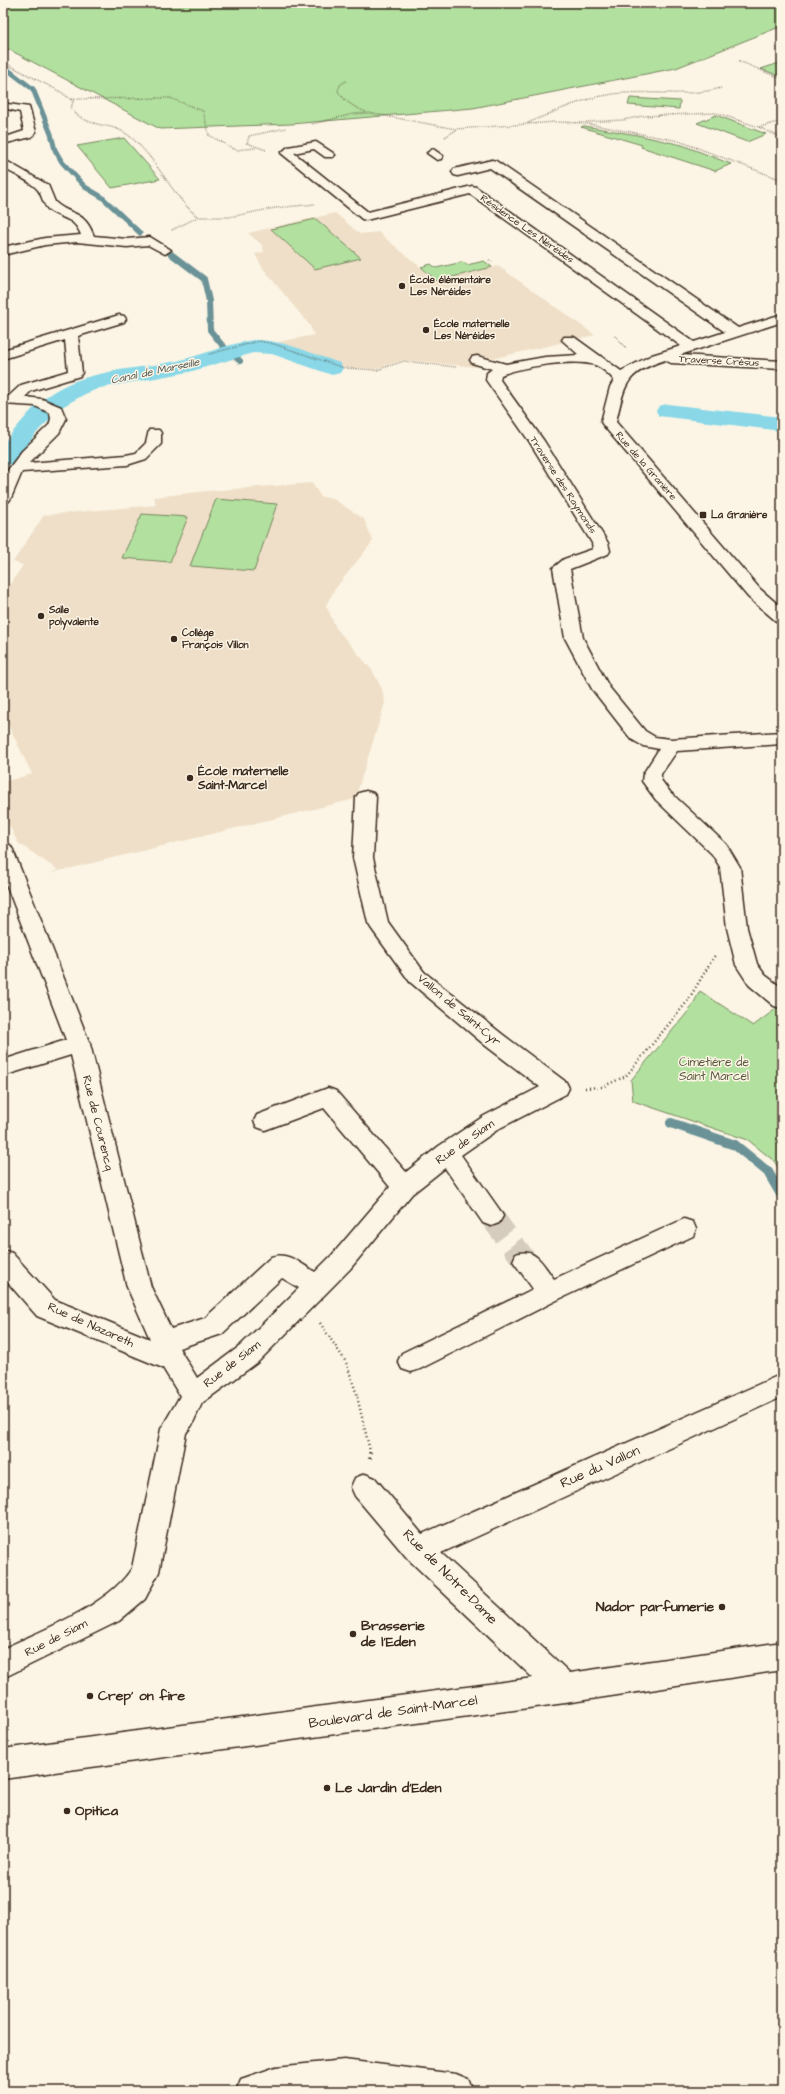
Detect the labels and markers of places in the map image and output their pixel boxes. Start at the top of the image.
place label: École élémentaire Les Néréides [410,273,492,299]
marker: École élémentaire Les Néréides [397,281,407,291]
place label: École maternelle Les Néréides [434,317,510,343]
marker: École maternelle Les Néréides [421,325,431,335]
place label: La Granière [711,508,768,522]
marker: La Granière [698,510,708,520]
place label: Salle polyvalente [48,603,100,631]
marker: Salle polyvalente [36,611,46,621]
place label: Collège François Villon [182,626,249,652]
marker: Collège François Villon [169,634,179,644]
place label: École maternelle Saint-Marcel [197,763,289,794]
marker: École maternelle Saint-Marcel [185,773,195,783]
place label: Nador parfumerie [596,1597,714,1617]
marker: Nador parfumerie [717,1602,727,1612]
place label: Brasserie de l'Eden [360,1616,425,1652]
marker: Brasserie de l'Eden [348,1629,358,1639]
place label: Crep' on fire [98,1686,186,1706]
marker: Crep' on fire [85,1691,95,1701]
place label: Le Jardin d'Eden [335,1778,442,1798]
marker: Le Jardin d'Eden [322,1783,332,1793]
place label: Opitica [75,1801,119,1821]
marker: Opitica [62,1806,72,1816]

